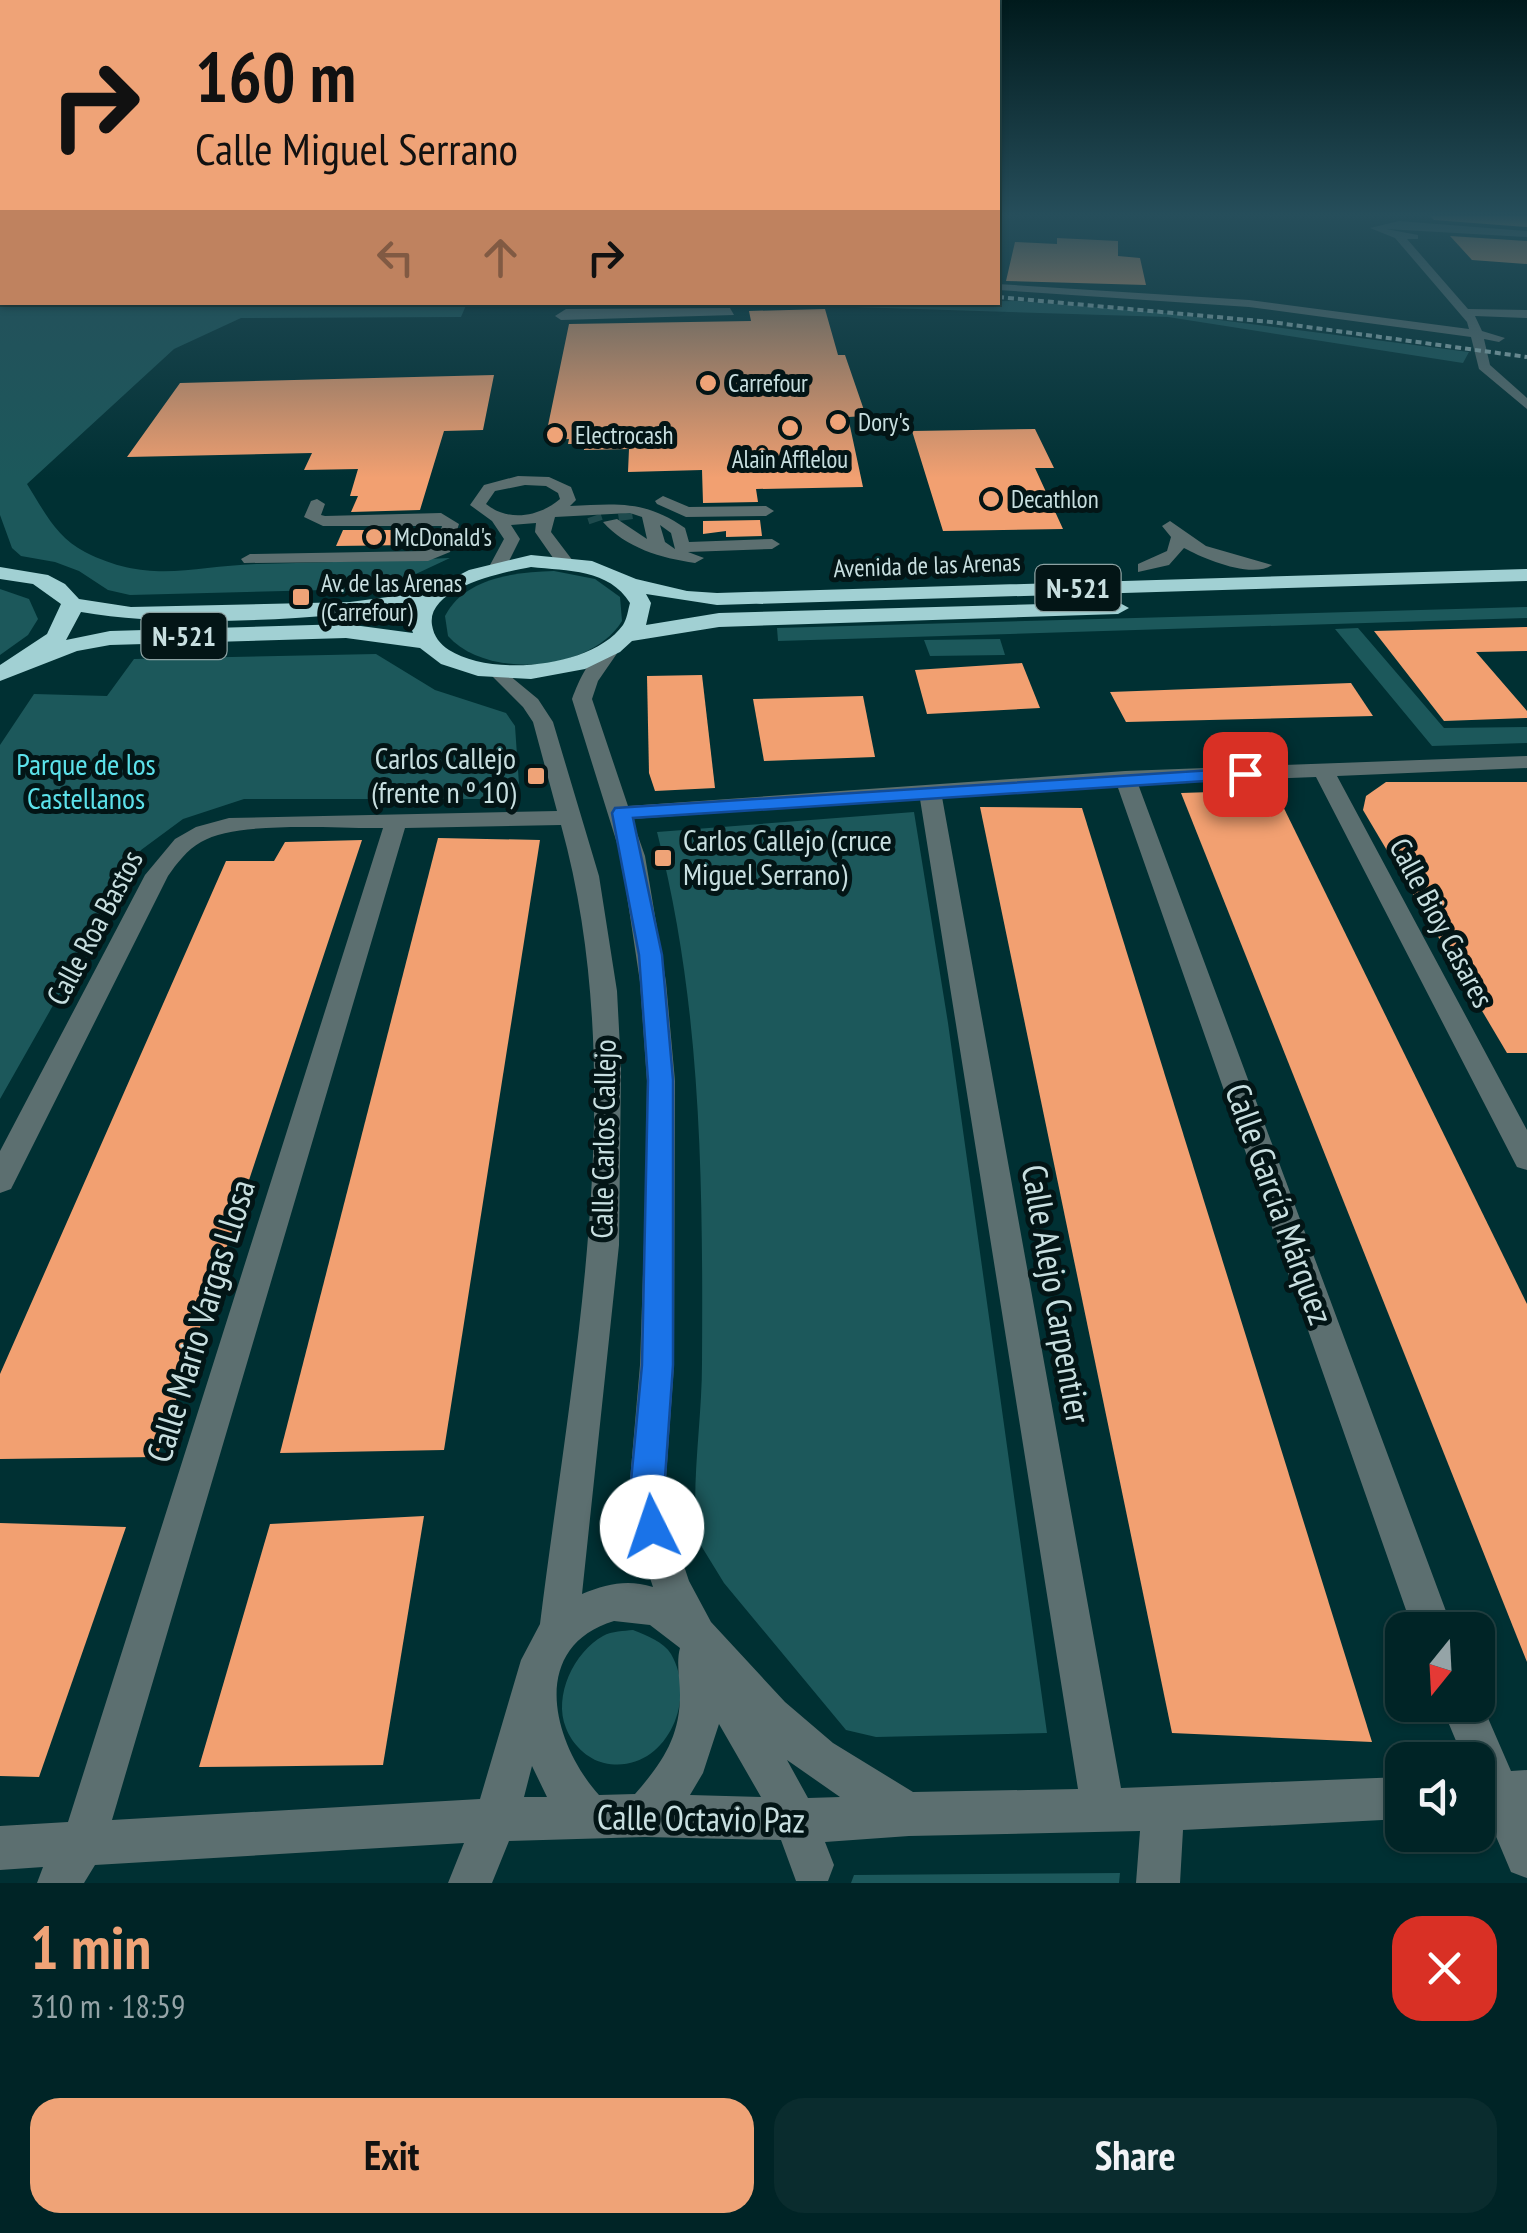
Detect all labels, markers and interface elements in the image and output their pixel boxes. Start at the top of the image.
text: 160 m [195,31,356,121]
icon: right [30,40,160,170]
text: Calle Miguel Serrano [195,119,518,177]
icon: left [368,230,423,285]
icon: ahead [473,230,528,285]
icon: right [578,230,633,285]
place label: Carrefour [728,367,808,399]
marker: Carrefour [697,372,719,394]
place label: Dory's [858,406,910,438]
marker: Dory's [827,411,849,433]
marker: Alain Afflelou [779,417,801,439]
place label: Electrocash [575,419,673,451]
marker: Electrocash [544,424,566,446]
place label: Alain Afflelou [732,443,848,475]
place label: Decathlon [1011,483,1099,515]
marker: Decathlon [980,488,1002,510]
place label: McDonald's [394,521,492,553]
marker: McDonald's [363,526,385,548]
street label: Avenida de las Arenas [833,546,1021,584]
road number: N-521 [1036,565,1120,611]
place label: Av. de las Arenas (Carrefour) [321,567,462,628]
marker: Av. de las Arenas (Carrefour) [290,586,312,608]
road number: N-521 [142,613,226,659]
pin [1203,732,1288,817]
place label: Carlos Callejo (frente n º 10) [371,738,516,811]
park label: Parque de los Castellanos [16,744,156,817]
icon: arrive [1218,747,1273,802]
marker: Carlos Callejo (frente n º 10) [525,765,547,787]
place label: Carlos Callejo (cruce Miguel Serrano) [683,820,892,893]
street label: Calle Bioy Casares [1381,831,1503,1014]
street label: Calle Roa Bastos [37,843,151,1012]
marker: Carlos Callejo (cruce Miguel Serrano) [652,847,674,869]
street label: Calle Carlos Callejo [581,1039,624,1239]
street label: Calle García Márquez [1215,1077,1345,1330]
street label: Calle Alejo Carpentier [1012,1161,1102,1427]
street label: Calle Mario Vargas Llosa [135,1174,265,1468]
position arrow [600,1475,704,1579]
north arrow [1385,1612,1495,1722]
map controls [1385,1612,1495,1852]
button: sound [1385,1742,1495,1852]
street label: Calle Octavio Paz [597,1793,806,1843]
text: 1 min [30,1908,151,1986]
button: close [1392,1916,1497,2021]
text: 310 m · 18:59 [30,1985,185,2027]
button: Exit [30,2098,754,2213]
button: Share [774,2098,1497,2213]

